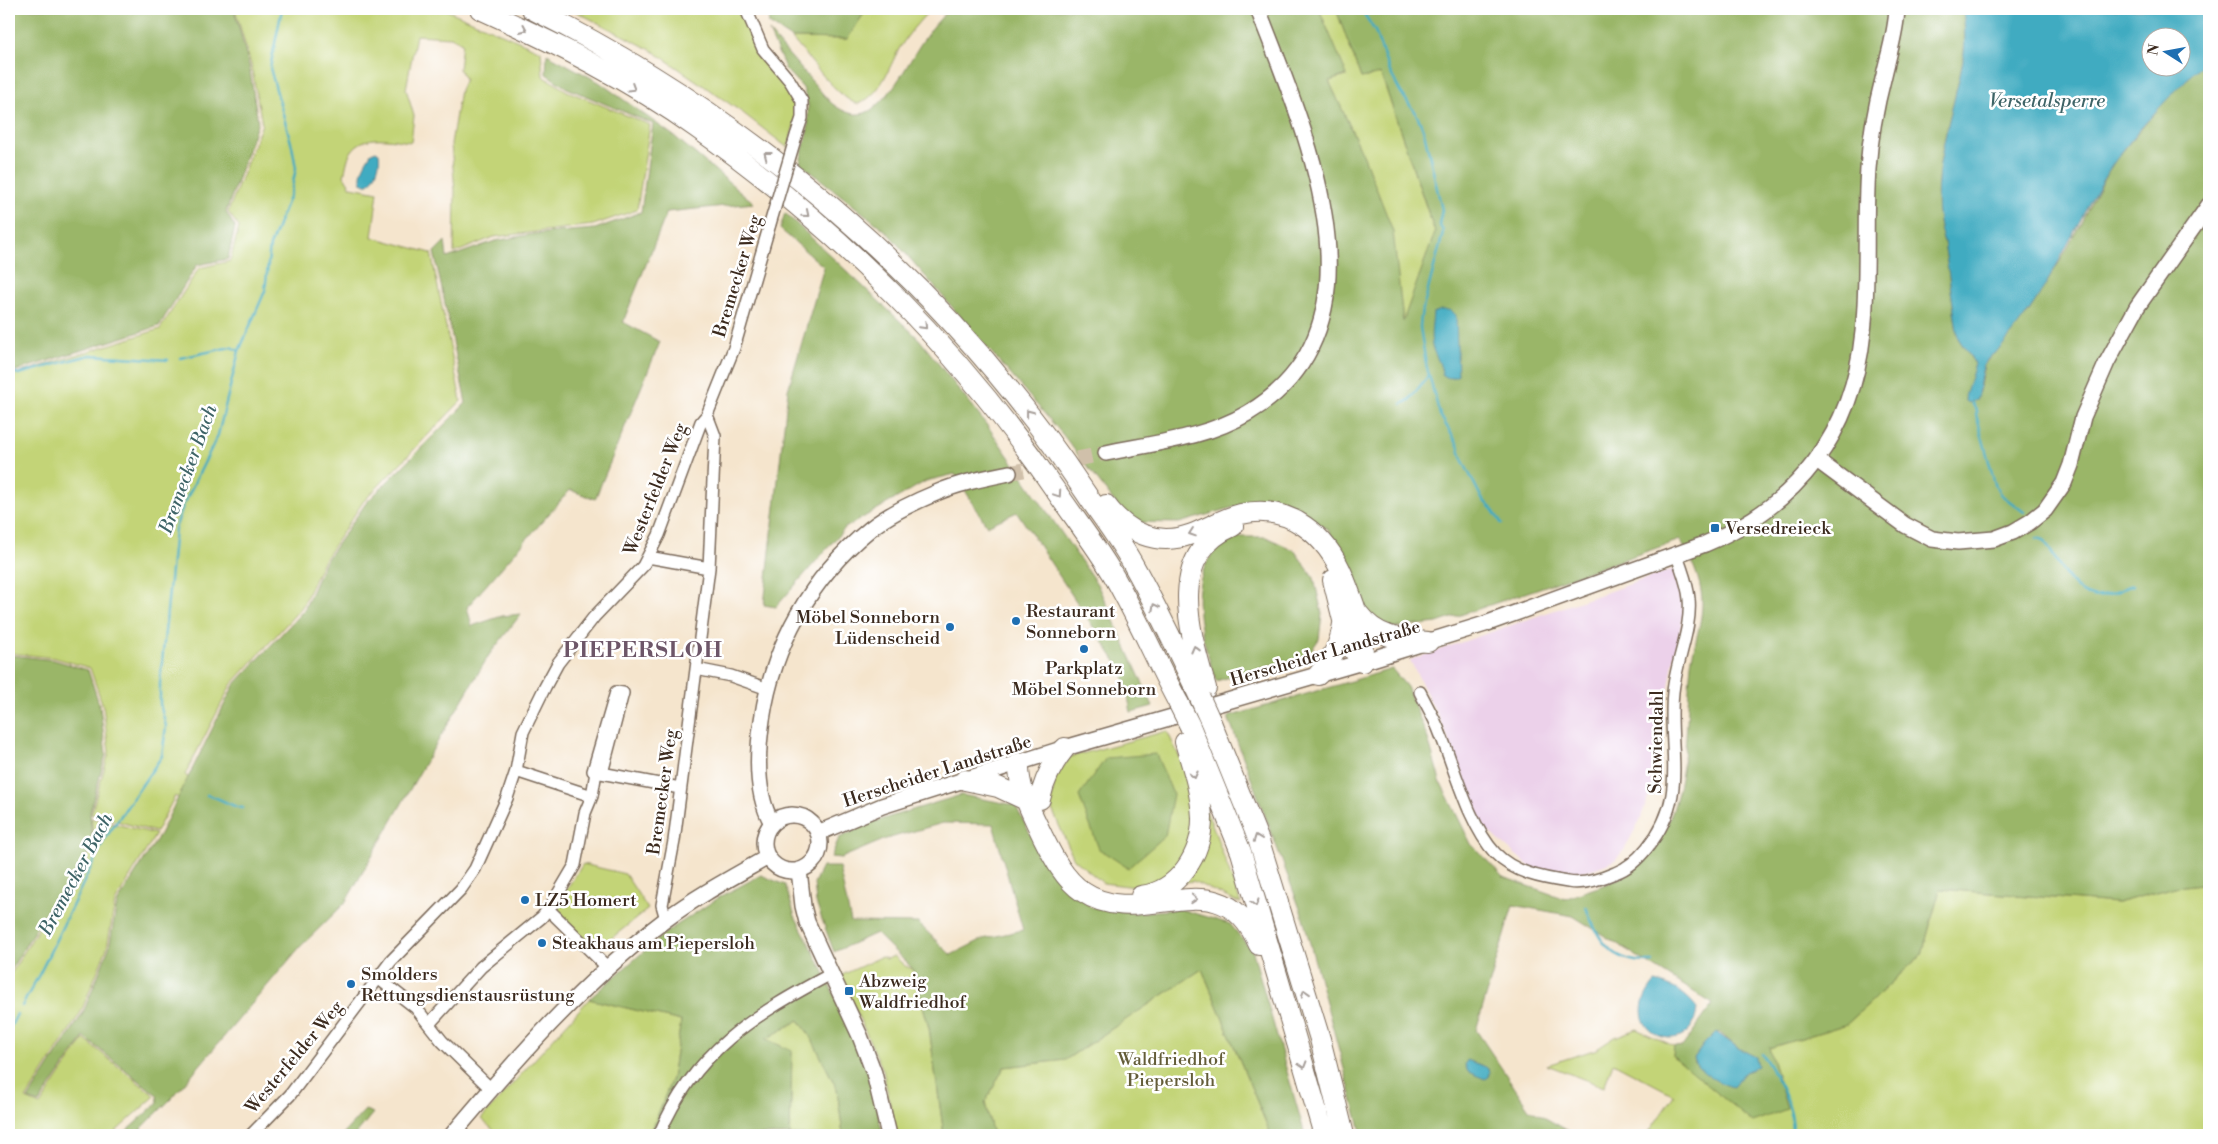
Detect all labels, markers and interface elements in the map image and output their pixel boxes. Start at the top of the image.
one-way arrow [519,23,528,33]
north arrow [2140,28,2190,78]
text: N [2144,43,2164,57]
one-way arrow [627,81,636,91]
water label: Versetalsperre [1989,89,2105,113]
one-way arrow [763,152,773,161]
one-way arrow [800,208,809,216]
street label: Bremecker Weg [708,212,767,341]
one-way arrow [918,320,927,329]
water label: Bremecker Bach [153,401,223,538]
one-way arrow [1026,409,1035,419]
street label: Westerfelder Weg [618,419,693,560]
one-way arrow [1052,488,1061,498]
place label: Versedreieck [1724,517,1832,540]
marker: Versedreieck [1709,522,1721,534]
one-way arrow [1188,527,1196,537]
place label: Restaurant Sonneborn [1026,600,1116,644]
one-way arrow [1151,603,1161,612]
place label: Möbel Sonneborn Lüdenscheid [795,606,941,650]
marker: Restaurant Sonneborn [1010,615,1022,627]
street label: Herscheider Landstraße [1227,615,1423,692]
marker: Möbel Sonneborn Lüdenscheid [944,621,956,633]
district label: PIEPERSLOH [563,637,723,664]
marker: Parkplatz Möbel Sonneborn [1078,643,1090,655]
one-way arrow [1190,644,1201,653]
place label: Parkplatz Möbel Sonneborn [1012,657,1157,701]
street label: Schwiendahl [1644,689,1669,794]
street label: Bremecker Weg [642,727,683,857]
street label: Herscheider Landstraße [840,730,1034,813]
one-way arrow [1189,771,1199,779]
water label: Bremecker Bach [33,809,119,941]
one-way arrow [1253,834,1263,842]
place label: LZ5 Homert [535,889,637,912]
one-way arrow [1190,893,1198,904]
marker: LZ5 Homert [519,894,531,906]
one-way arrow [1250,898,1260,906]
place label: Steakhaus am Piepersloh [552,932,755,955]
marker: Steakhaus am Piepersloh [536,937,548,949]
place label: Smolders Rettungsdienstausrüstung [361,963,575,1007]
place label: Abzweig Waldfriedhof [858,970,967,1014]
marker: Smolders Rettungsdienstausrüstung [345,978,357,990]
marker: Abzweig Waldfriedhof [843,985,855,997]
one-way arrow [1301,989,1311,997]
street label: Westerfelder Weg [240,995,349,1119]
park label: Waldfriedhof Piepersloh [1117,1048,1226,1092]
one-way arrow [1298,1061,1308,1069]

